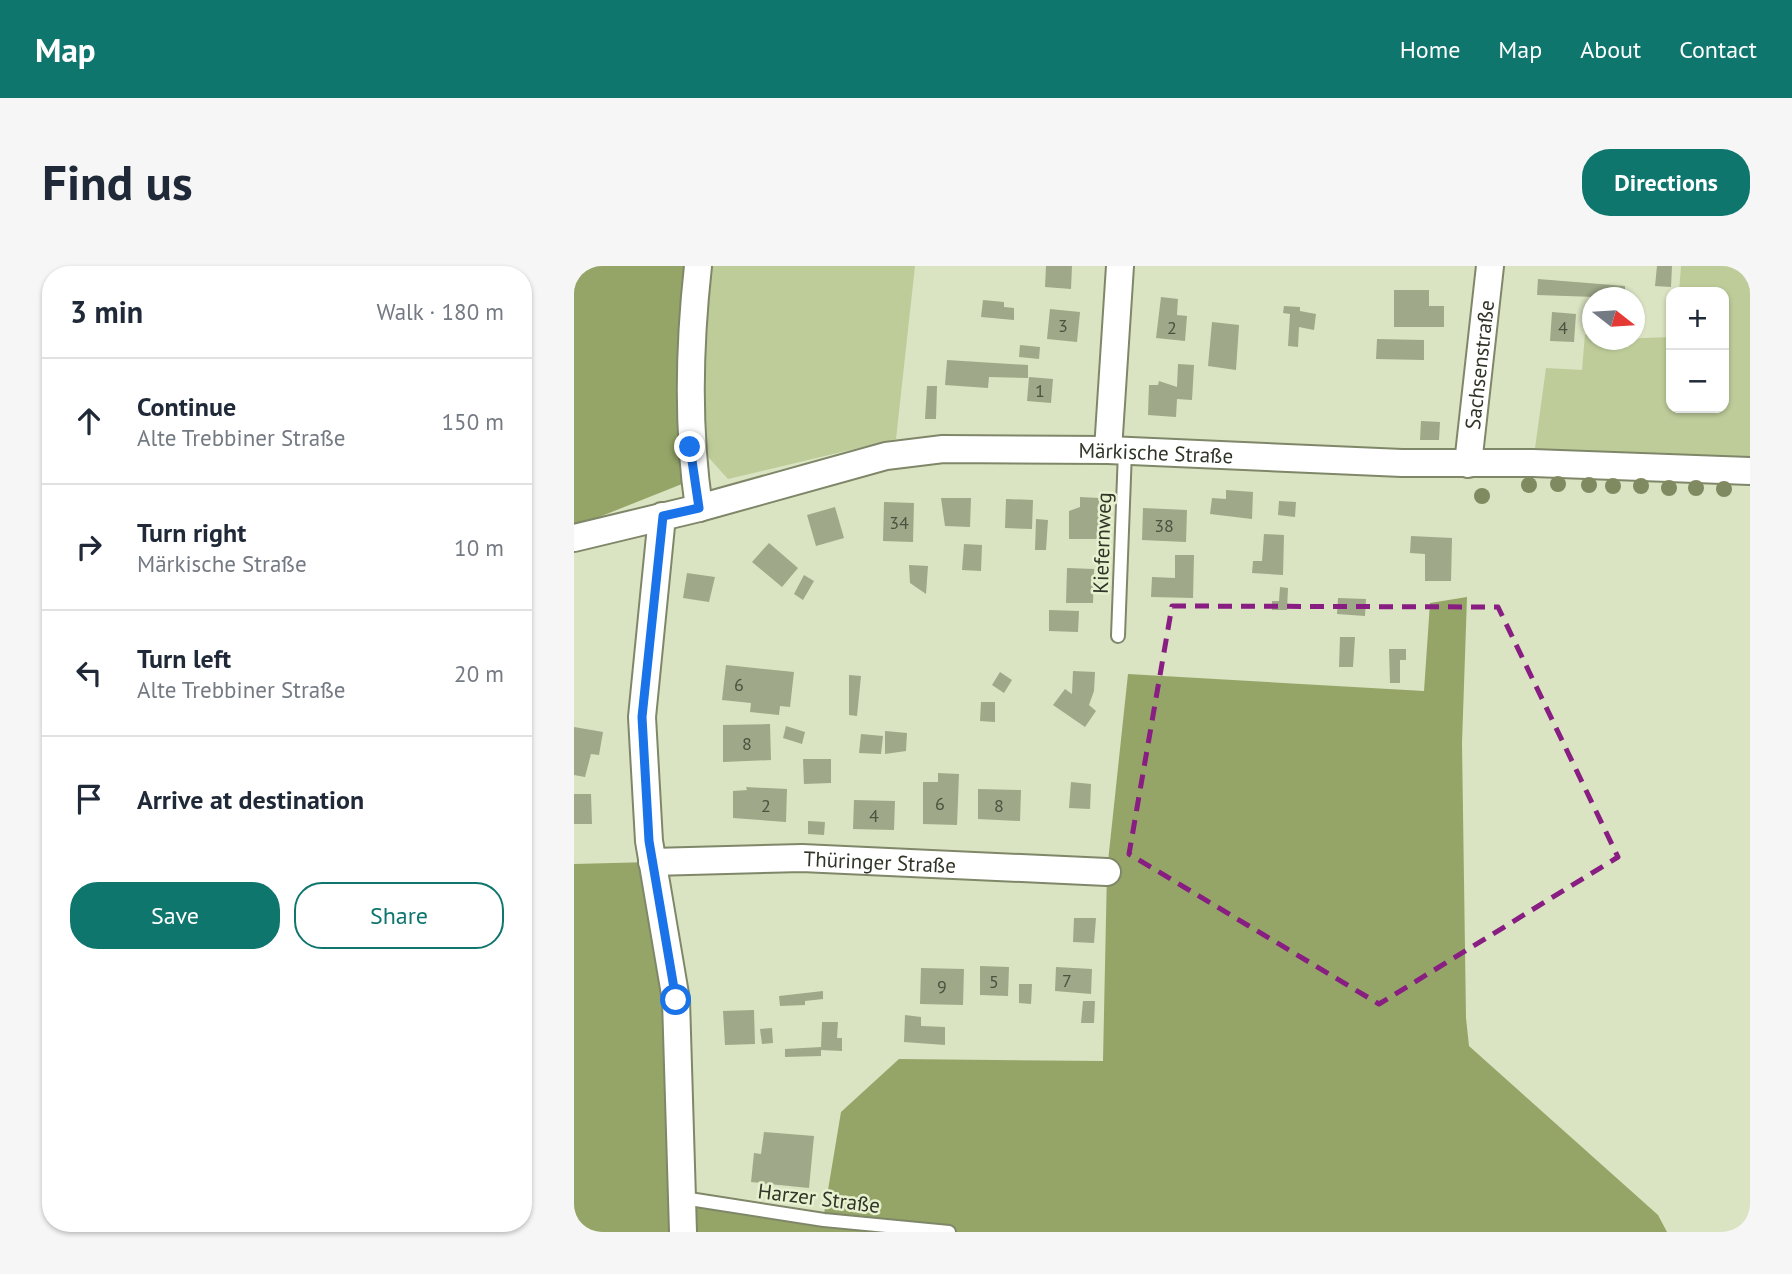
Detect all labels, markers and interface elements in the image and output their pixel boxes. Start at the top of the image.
text: Map [35,28,96,71]
text: Home [1400,34,1460,65]
text: Map [1498,34,1542,65]
text: About [1580,34,1641,65]
text: Contact [1679,34,1757,65]
button: Directions [1582,149,1750,216]
text: Find us [42,150,193,214]
north arrow [1582,287,1645,350]
map controls [1666,287,1729,413]
button: + [1666,287,1729,350]
text: 3 min [70,292,143,331]
text: Walk · 180 m [377,297,504,326]
street label: Sachsenstraße [1458,298,1500,431]
house number: 3 [1058,314,1068,337]
house number: 2 [1167,316,1177,339]
house number: 4 [1558,316,1568,339]
button: − [1666,350,1729,413]
house number: 1 [1035,379,1045,402]
text: Continue [137,390,236,423]
icon: ahead [70,402,108,440]
text: 150 m [442,407,504,436]
text: Alte Trebbiner Straße [137,423,345,452]
route end [674,431,705,462]
street label: Märkische Straße [1078,436,1234,469]
street label: Kiefernweg [1087,492,1117,594]
house number: 34 [889,511,909,534]
house number: 38 [1154,514,1174,537]
text: Turn right [137,516,246,549]
icon: right [70,528,108,566]
text: 10 m [454,533,504,562]
text: Märkische Straße [137,549,307,578]
text: Turn left [137,642,231,675]
icon: left [70,654,108,692]
text: 20 m [454,659,504,688]
house number: 6 [734,673,744,696]
text: Alte Trebbiner Straße [137,675,345,704]
house number: 8 [742,732,752,755]
icon: arrive [70,780,108,818]
text: Arrive at destination [137,783,364,816]
house number: 6 [935,792,945,815]
house number: 2 [761,794,771,817]
house number: 8 [994,794,1004,817]
house number: 4 [869,804,879,827]
street label: Thüringer Straße [803,845,957,879]
button: Save [70,882,280,949]
button: Share [294,882,504,949]
house number: 7 [1062,969,1072,992]
house number: 5 [989,970,999,993]
house number: 9 [937,975,947,998]
route start [660,984,691,1015]
street label: Harzer Straße [756,1177,882,1219]

